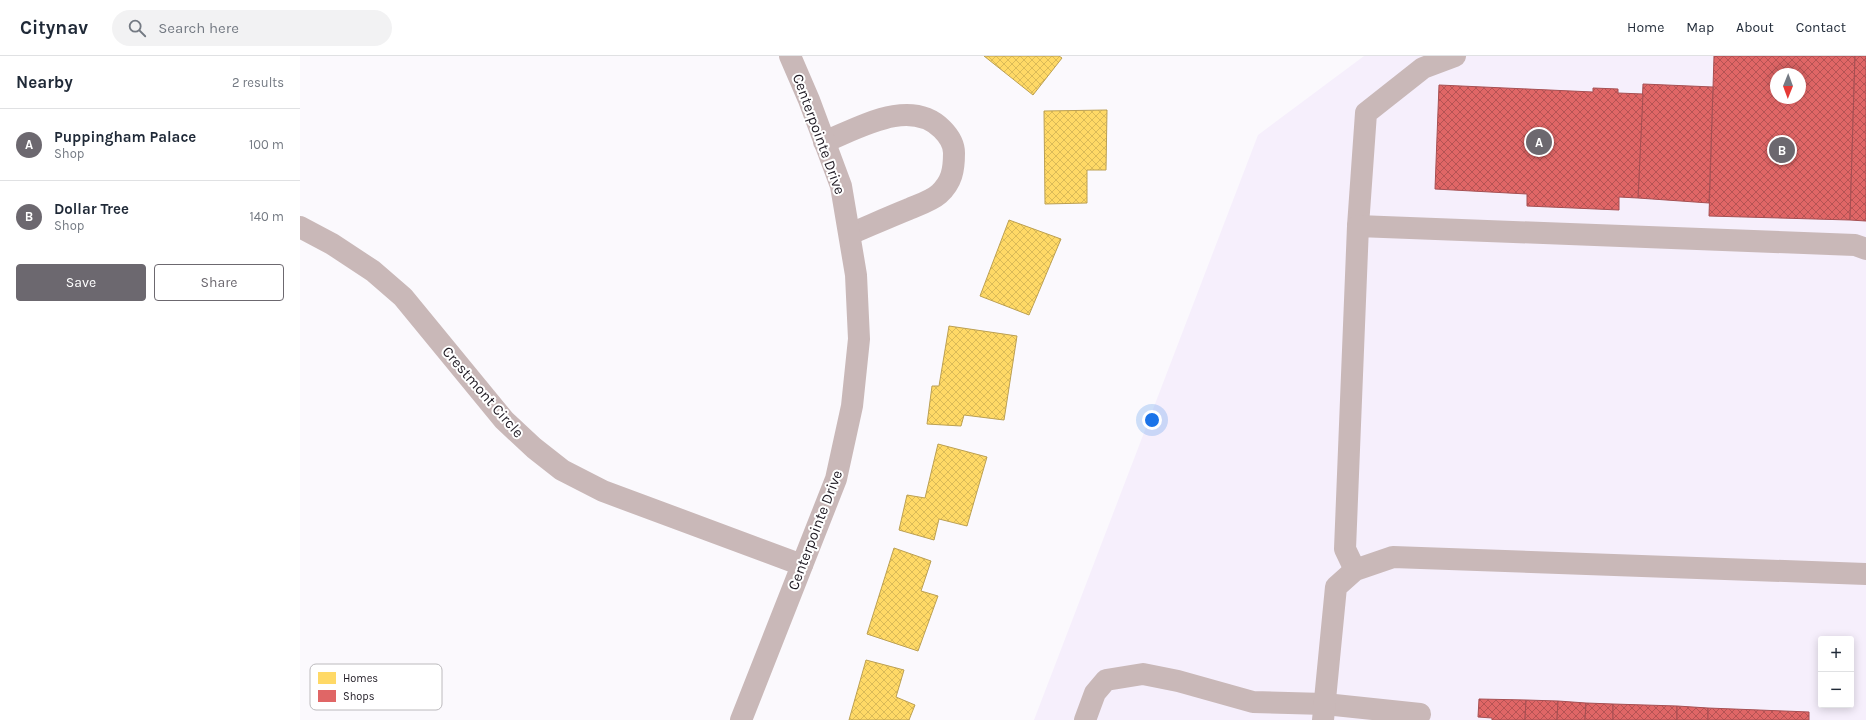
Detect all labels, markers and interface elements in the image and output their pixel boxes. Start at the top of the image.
search box [112,10,392,46]
text: Citynav [20,17,88,39]
icon: search [126,17,148,39]
text: Search here [158,19,239,37]
text: Home [1627,19,1664,36]
text: Map [1686,19,1714,36]
text: About [1736,19,1774,36]
text: Contact [1796,19,1846,36]
north arrow [1770,68,1806,104]
street label: Centerpointe Drive [789,71,849,197]
text: Nearby [16,72,73,92]
text: 2 results [232,75,284,90]
pin: A [1526,127,1552,157]
text: Puppingham Palace [54,128,196,146]
pin: B [1769,135,1795,165]
text: A [25,137,33,152]
text: 100 m [249,137,284,152]
text: Shop [54,146,84,161]
text: Dollar Tree [54,200,129,218]
text: B [25,209,33,224]
text: 140 m [249,209,284,224]
text: Shop [54,218,84,233]
button: Save [16,264,146,301]
button: Share [154,264,284,301]
street label: Crestmont Circle [438,343,528,441]
your location [1142,410,1162,430]
street label: Centerpointe Drive [784,467,846,593]
map controls [1818,636,1854,708]
button: + [1818,636,1854,672]
legend [310,664,442,710]
text: Homes [343,672,378,685]
button: − [1818,672,1854,708]
text: Shops [343,690,375,703]

